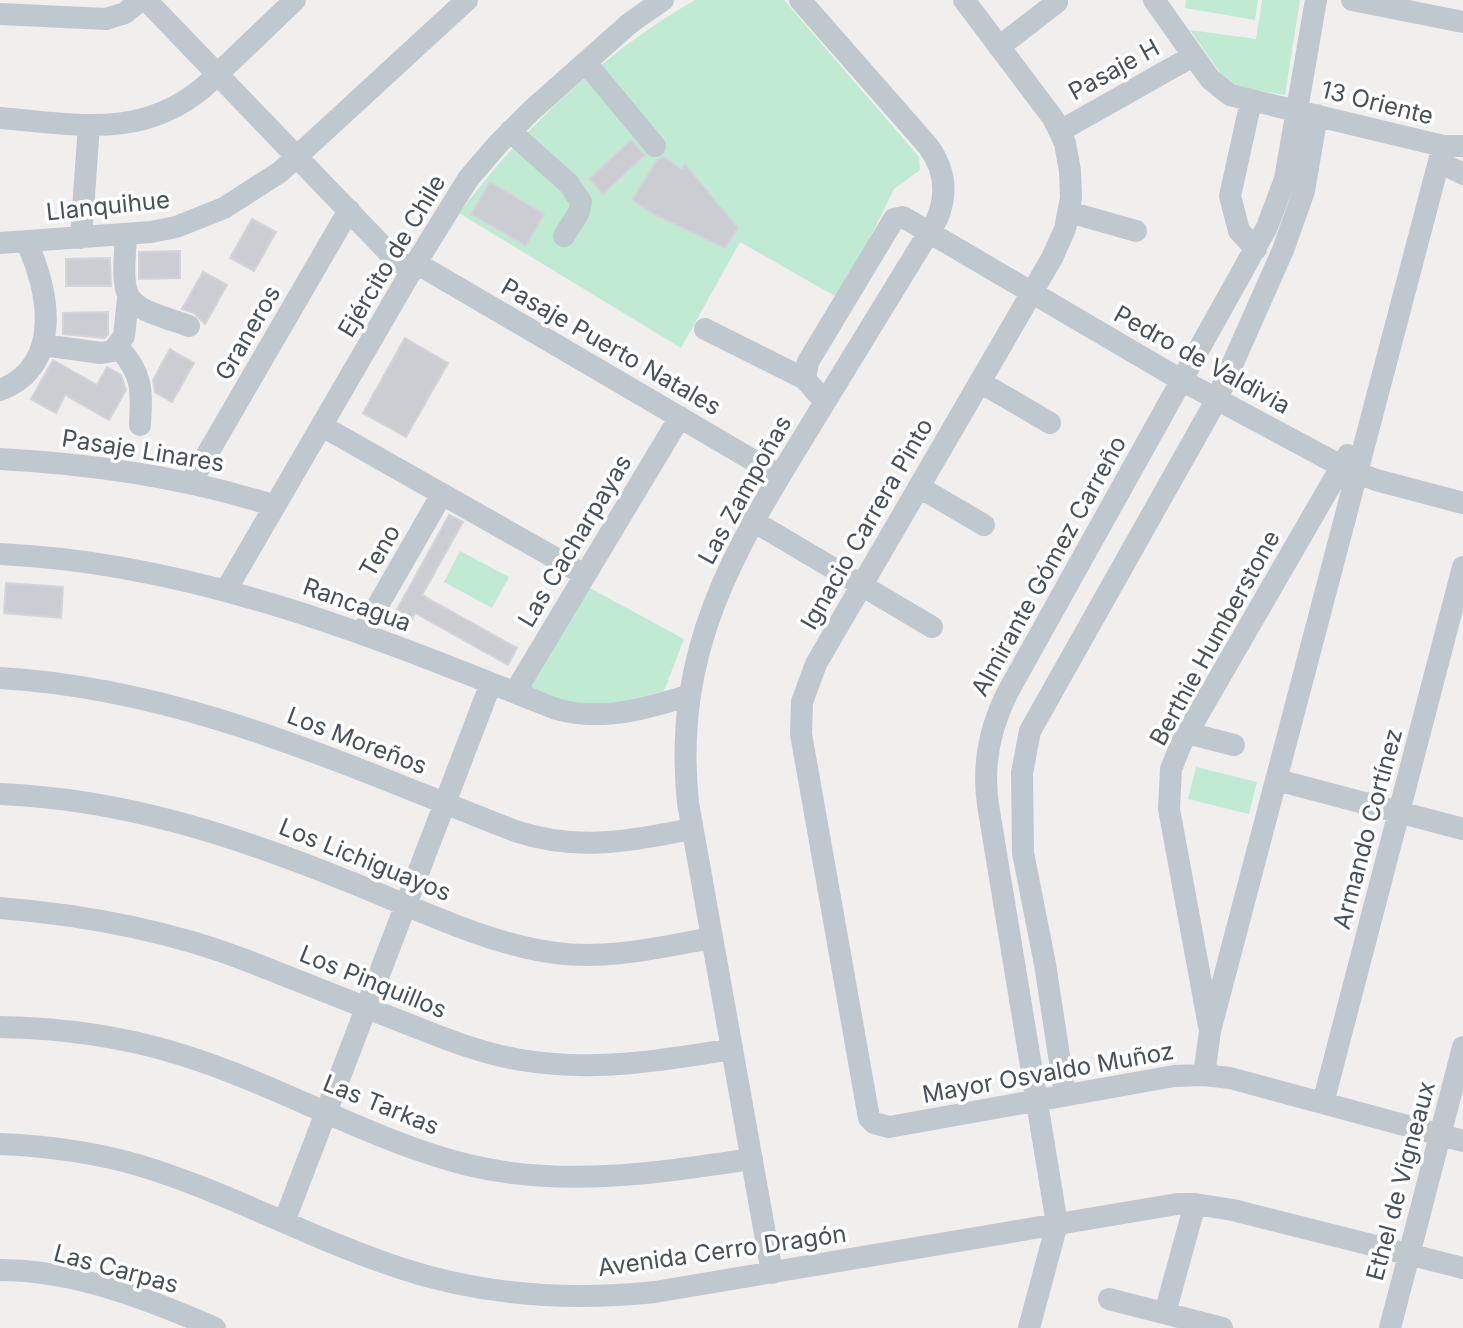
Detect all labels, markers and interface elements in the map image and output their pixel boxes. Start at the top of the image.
street label: Pasaje H [1063,33,1164,106]
street label: 13 Oriente [1318,75,1436,130]
street label: Ejército de Chile [332,169,451,342]
street label: Llanquihue [45,185,171,226]
street label: Pasaje Puerto Natales [496,272,726,421]
street label: Graneros [209,280,286,385]
street label: Pedro de Valdivia [1109,299,1295,420]
street label: Las Zampoñas [692,410,797,569]
street label: Ignacio Carrera Pinto [794,413,939,635]
street label: Pasaje Linares [60,423,226,478]
street label: Almirante Gómez Carreño [965,431,1132,701]
street label: Las Cacharpayas [512,449,637,632]
street label: Teno [353,519,406,582]
street label: Berthie Humberstone [1143,525,1286,750]
street label: Rancagua [299,572,415,637]
street label: Los Moreños [283,701,431,780]
street label: Armando Cortínez [1327,725,1408,932]
street label: Los Lichiguayos [275,812,455,907]
street label: Los Pinquillos [295,939,451,1024]
street label: Mayor Osvaldo Muñoz [920,1036,1176,1109]
street label: Las Tarkas [319,1068,443,1141]
street label: Ethel de Vigneaux [1360,1078,1441,1284]
street label: Avenida Cerro Dragón [596,1219,848,1282]
street label: Las Carpas [51,1238,182,1299]

